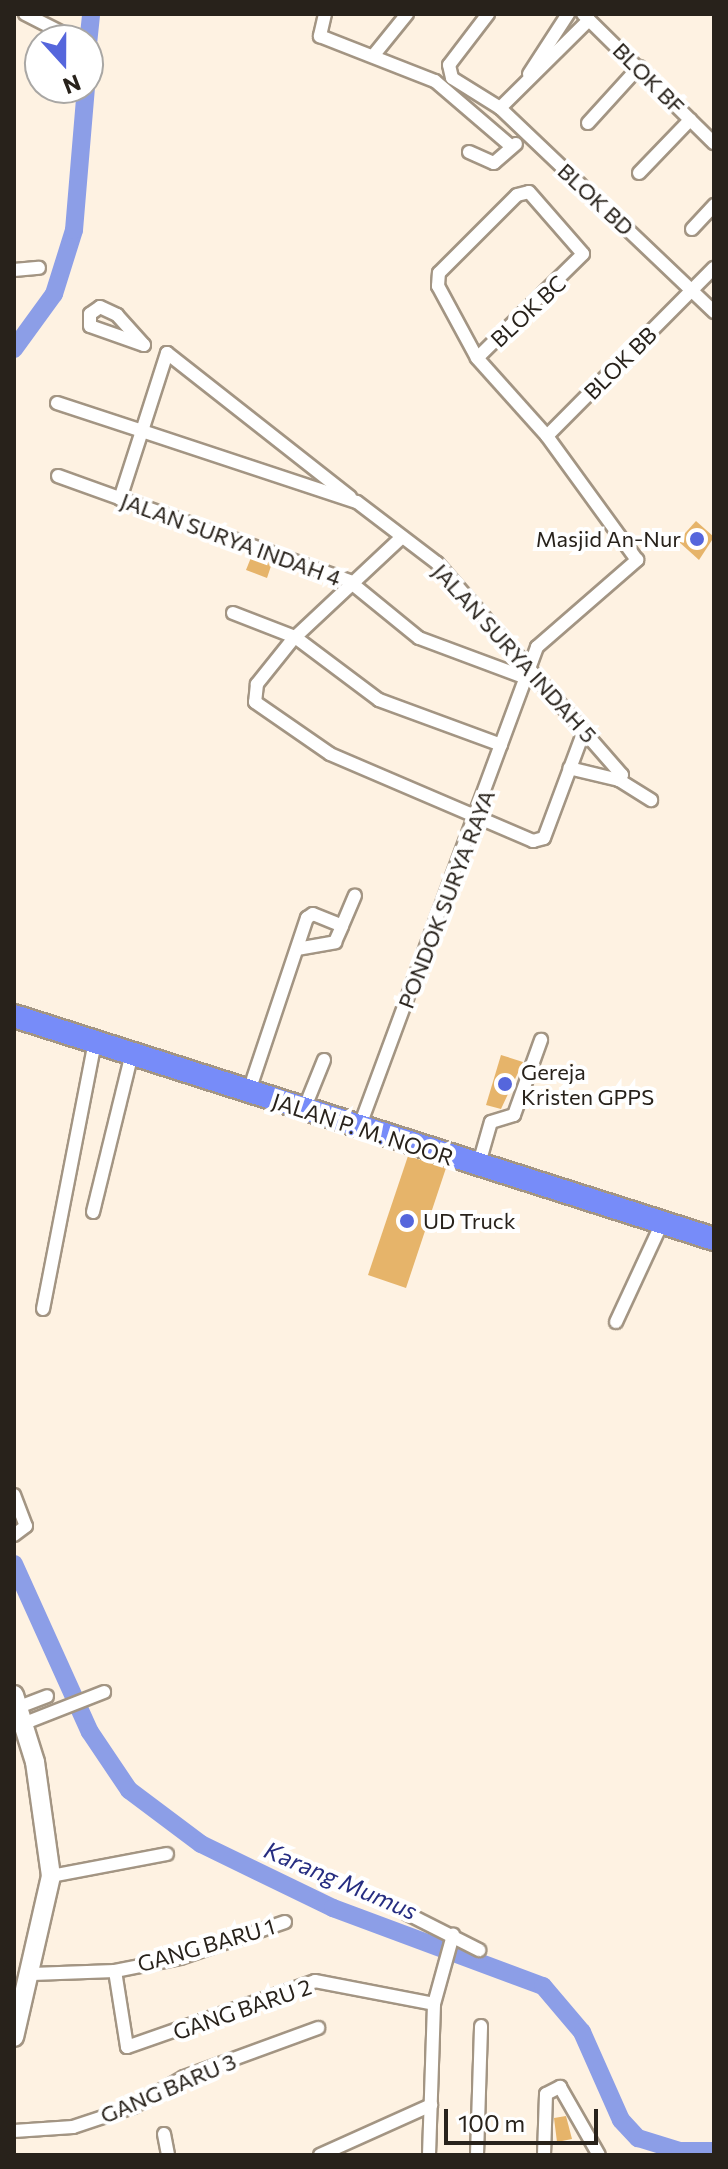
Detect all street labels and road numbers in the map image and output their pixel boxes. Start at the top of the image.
street label: BLOK BF [608,37,690,119]
street label: BLOK BD [553,157,639,241]
street label: BLOK BC [485,270,571,352]
street label: BLOK BB [578,321,662,405]
street label: JALAN SURYA INDAH 4 [117,487,345,591]
street label: JALAN SURYA INDAH 5 [428,558,602,748]
street label: PONDOK SURYA RAYA [392,786,500,1012]
street label: JALAN P. M. NOOR [269,1087,457,1171]
street label: GANG BARU 1 [134,1913,278,1977]
street label: GANG BARU 2 [169,1973,315,2045]
street label: GANG BARU 3 [96,2048,240,2128]

